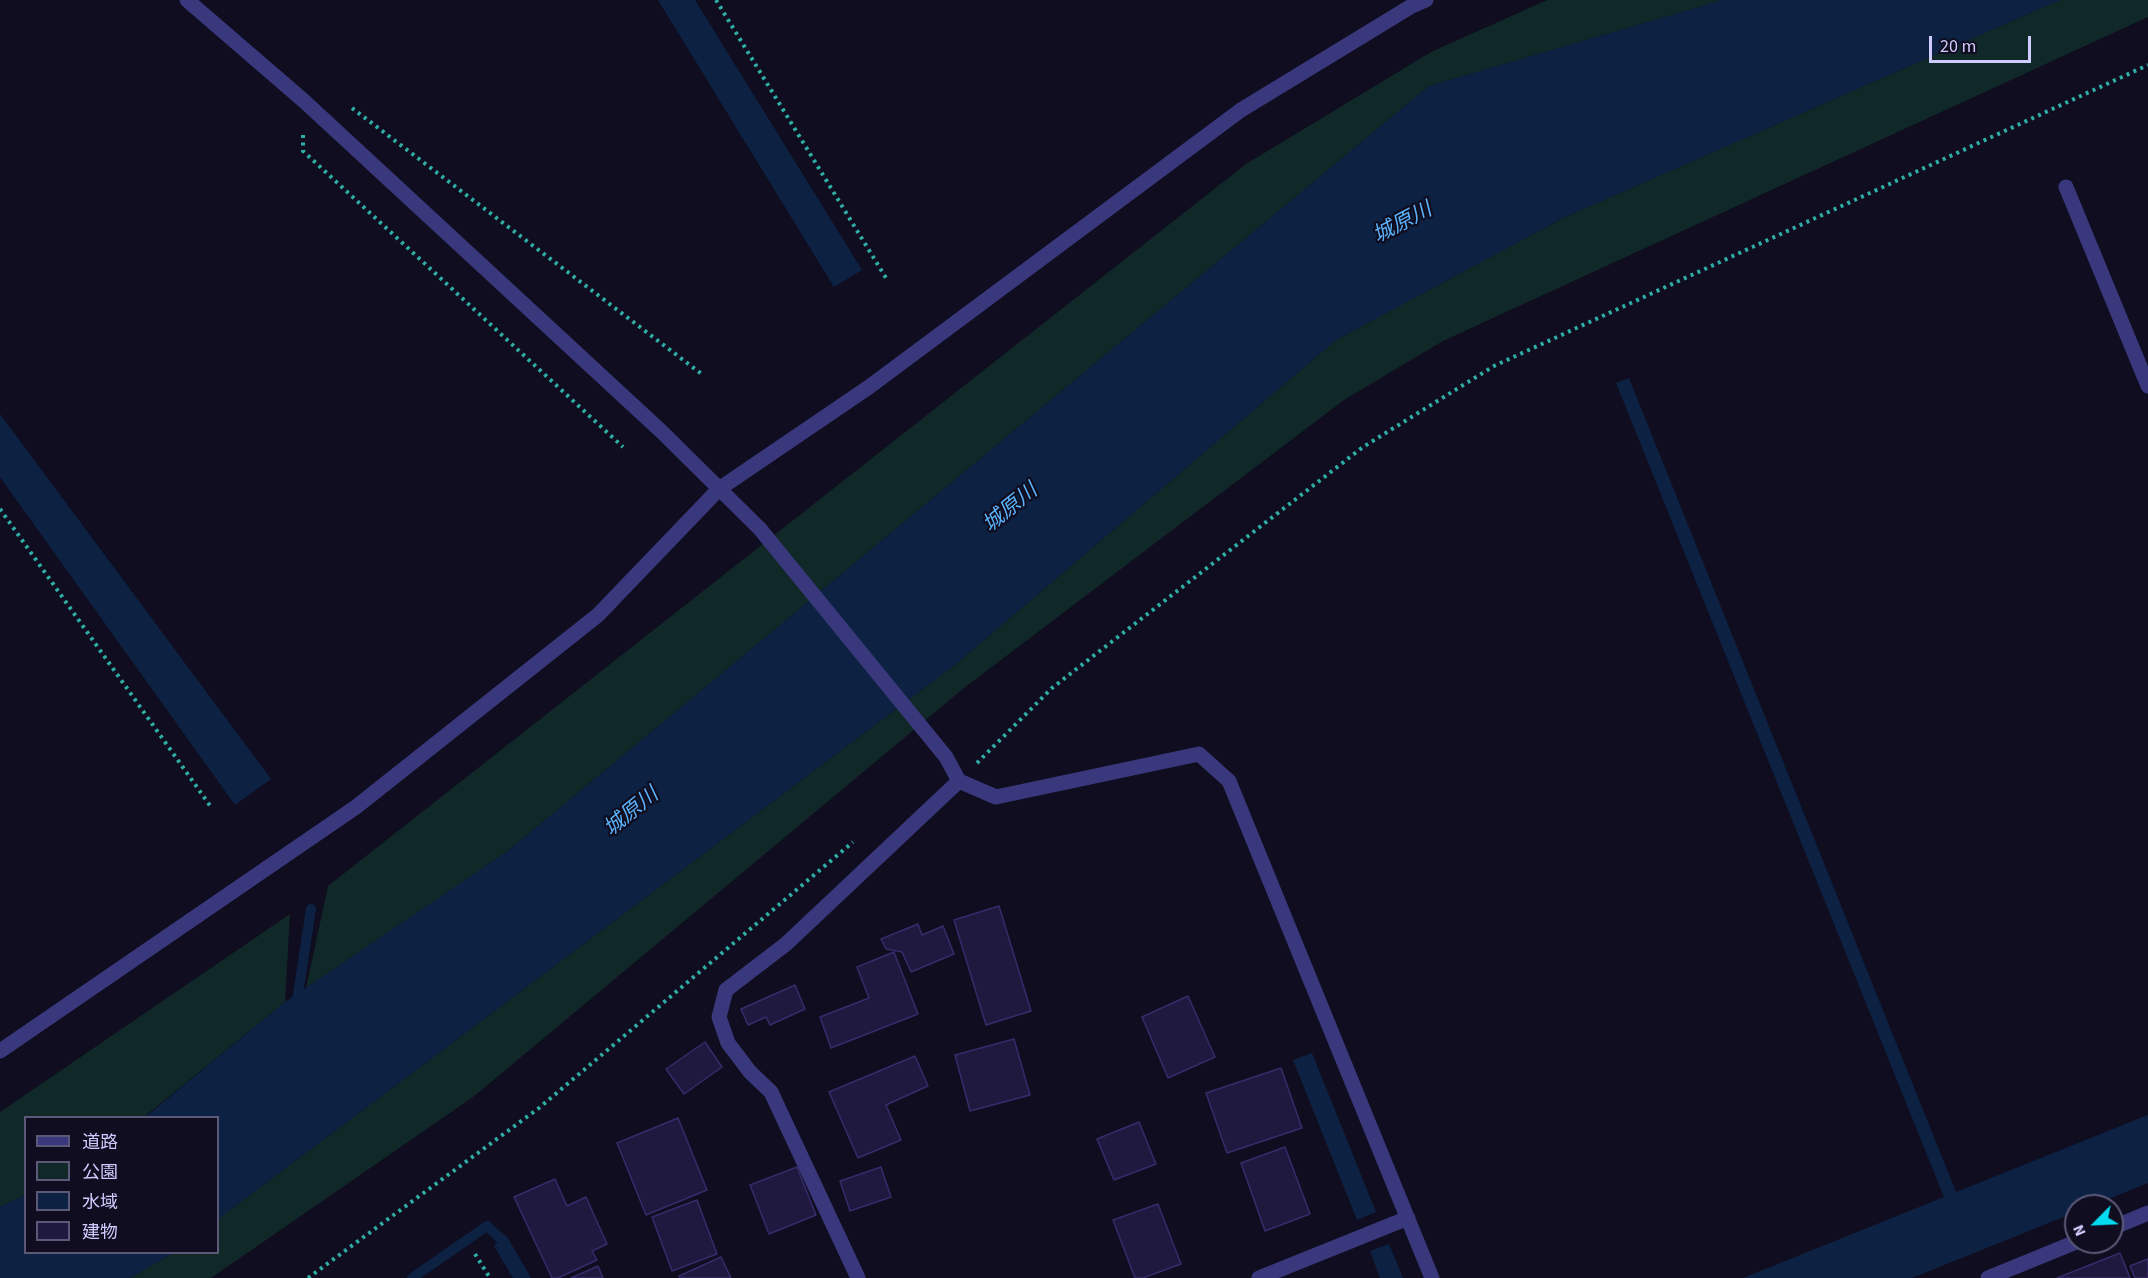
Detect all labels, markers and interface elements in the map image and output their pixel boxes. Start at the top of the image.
scale bar [1932,24,2034,62]
text: 20 m [1940,34,1976,59]
water label: 城原川 [1369,198,1437,250]
water label: 城原川 [979,479,1043,539]
water label: 城原川 [600,783,664,843]
legend [24,1116,219,1254]
text: 道路 [82,1130,118,1155]
text: 公園 [82,1160,118,1185]
text: 水域 [82,1190,118,1215]
north arrow [2064,1194,2124,1254]
text: 建物 [82,1220,118,1245]
text: N [2067,1221,2092,1240]

